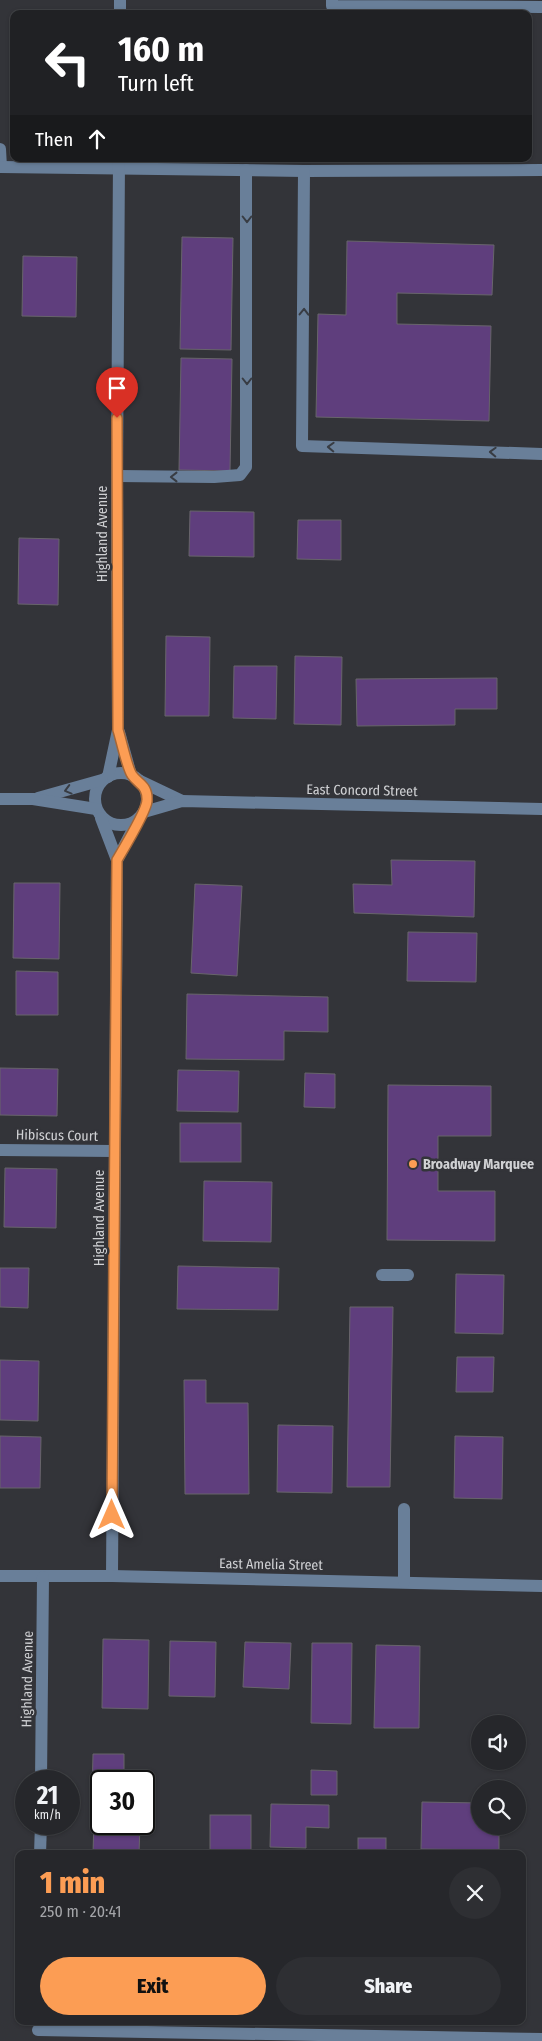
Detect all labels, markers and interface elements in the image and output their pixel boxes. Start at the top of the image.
text: 160 m [118,28,204,70]
icon: left [35,30,100,95]
text: Turn left [118,70,194,97]
icon: ahead [83,125,111,153]
text: Then [35,128,73,151]
one-way arrow [242,215,252,223]
one-way arrow [299,308,309,316]
pin [96,367,138,418]
icon: arrive [103,374,131,402]
one-way arrow [242,378,252,385]
one-way arrow [327,442,334,452]
one-way arrow [489,447,497,458]
one-way arrow [169,472,177,482]
street label: Highland Avenue [94,486,111,582]
street label: East Concord Street [306,781,418,800]
one-way arrow [64,784,72,794]
street label: Hibiscus Court [16,1126,99,1145]
place label: Broadway Marquee [423,1156,534,1173]
marker: Broadway Marquee [407,1158,419,1170]
street label: Highland Avenue [91,1170,108,1266]
position arrow [85,1488,137,1540]
street label: East Amelia Street [219,1555,323,1574]
street label: Highland Avenue [18,1630,37,1728]
map controls [471,1715,526,1835]
button: sound [471,1715,526,1770]
speed limit sign: 30 [90,1770,155,1835]
button: search [471,1780,526,1835]
text: 21 [37,1781,58,1811]
text: km/h [34,1808,61,1822]
text: 1 min [40,1865,105,1901]
button: close [449,1867,501,1919]
text: 250 m · 20:41 [40,1902,122,1921]
button: Exit [40,1957,266,2015]
button: Share [276,1957,501,2015]

